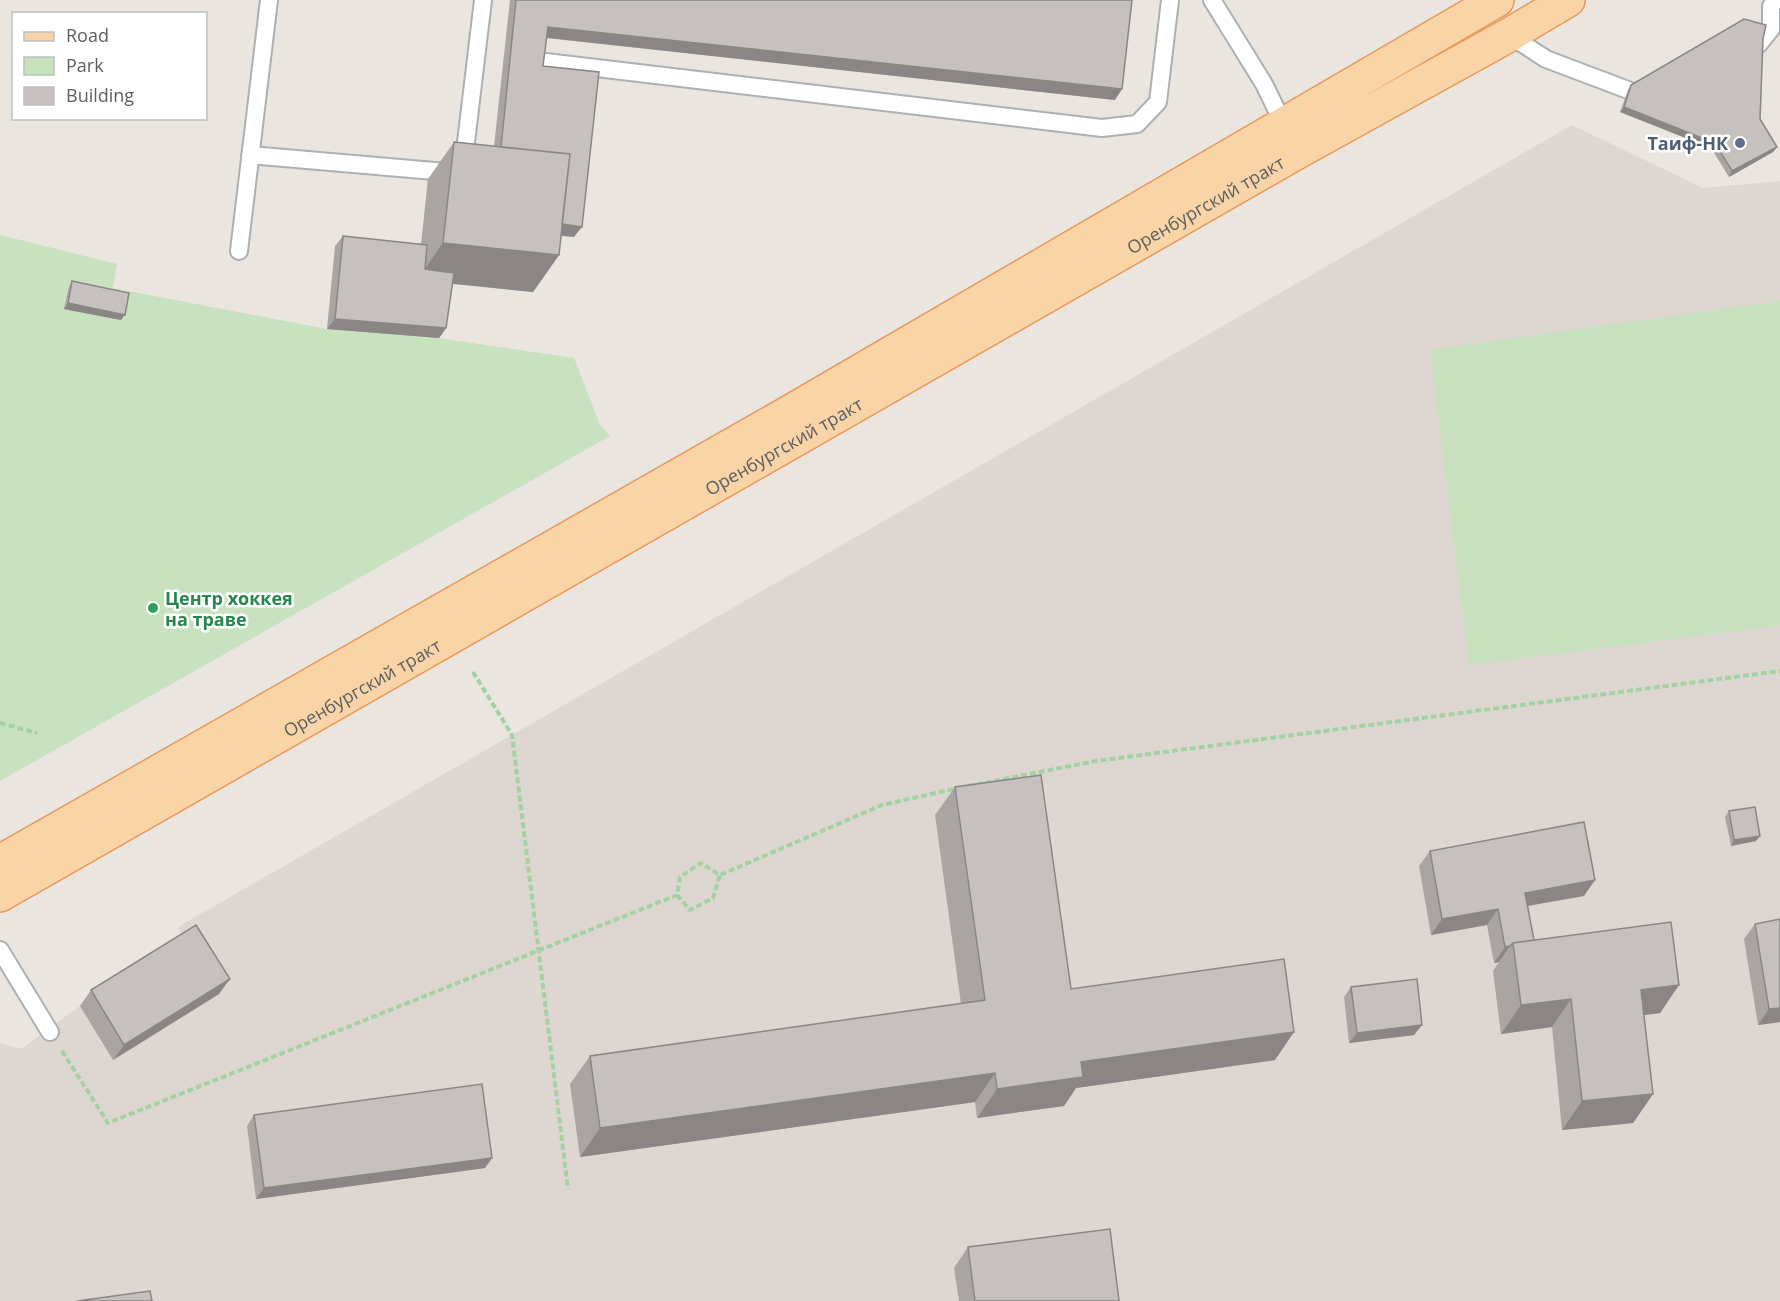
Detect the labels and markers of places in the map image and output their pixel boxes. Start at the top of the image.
place label: Таиф-НК [1647,131,1729,155]
marker: Таиф-НК [1733,136,1747,150]
place label: Центр хоккея на траве [165,586,293,631]
marker: Центр хоккея на траве [146,601,160,615]

